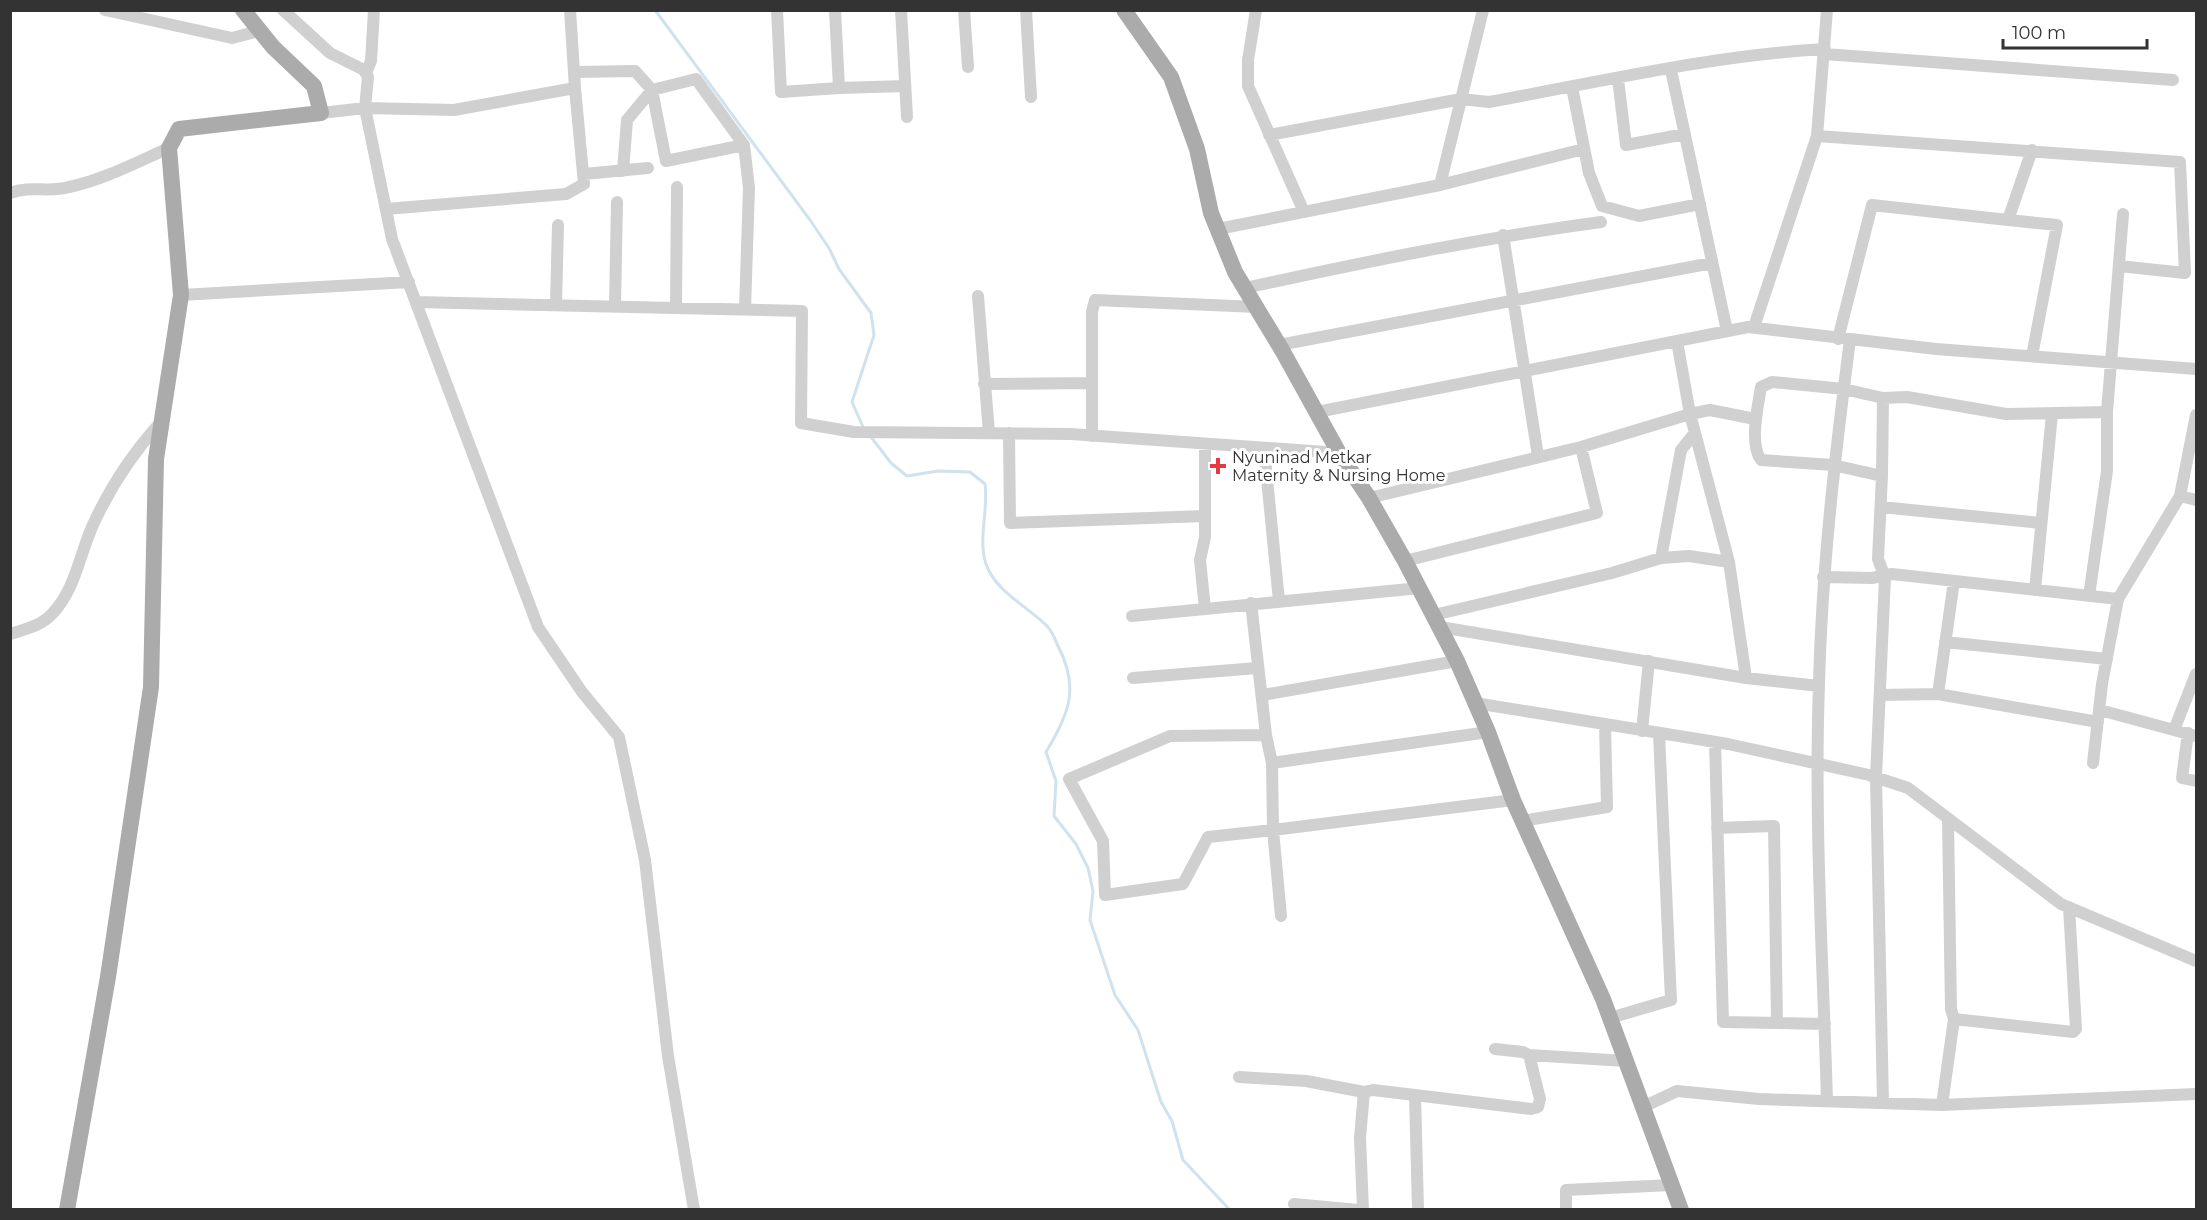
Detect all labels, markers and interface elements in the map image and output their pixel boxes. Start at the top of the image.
scale bar [2003,12,2147,50]
text: 100 m [2012,22,2066,44]
place label: Nyuninad Metkar Maternity & Nursing Home [1232,448,1445,485]
marker: Nyuninad Metkar Maternity & Nursing Home [1209,457,1227,475]

